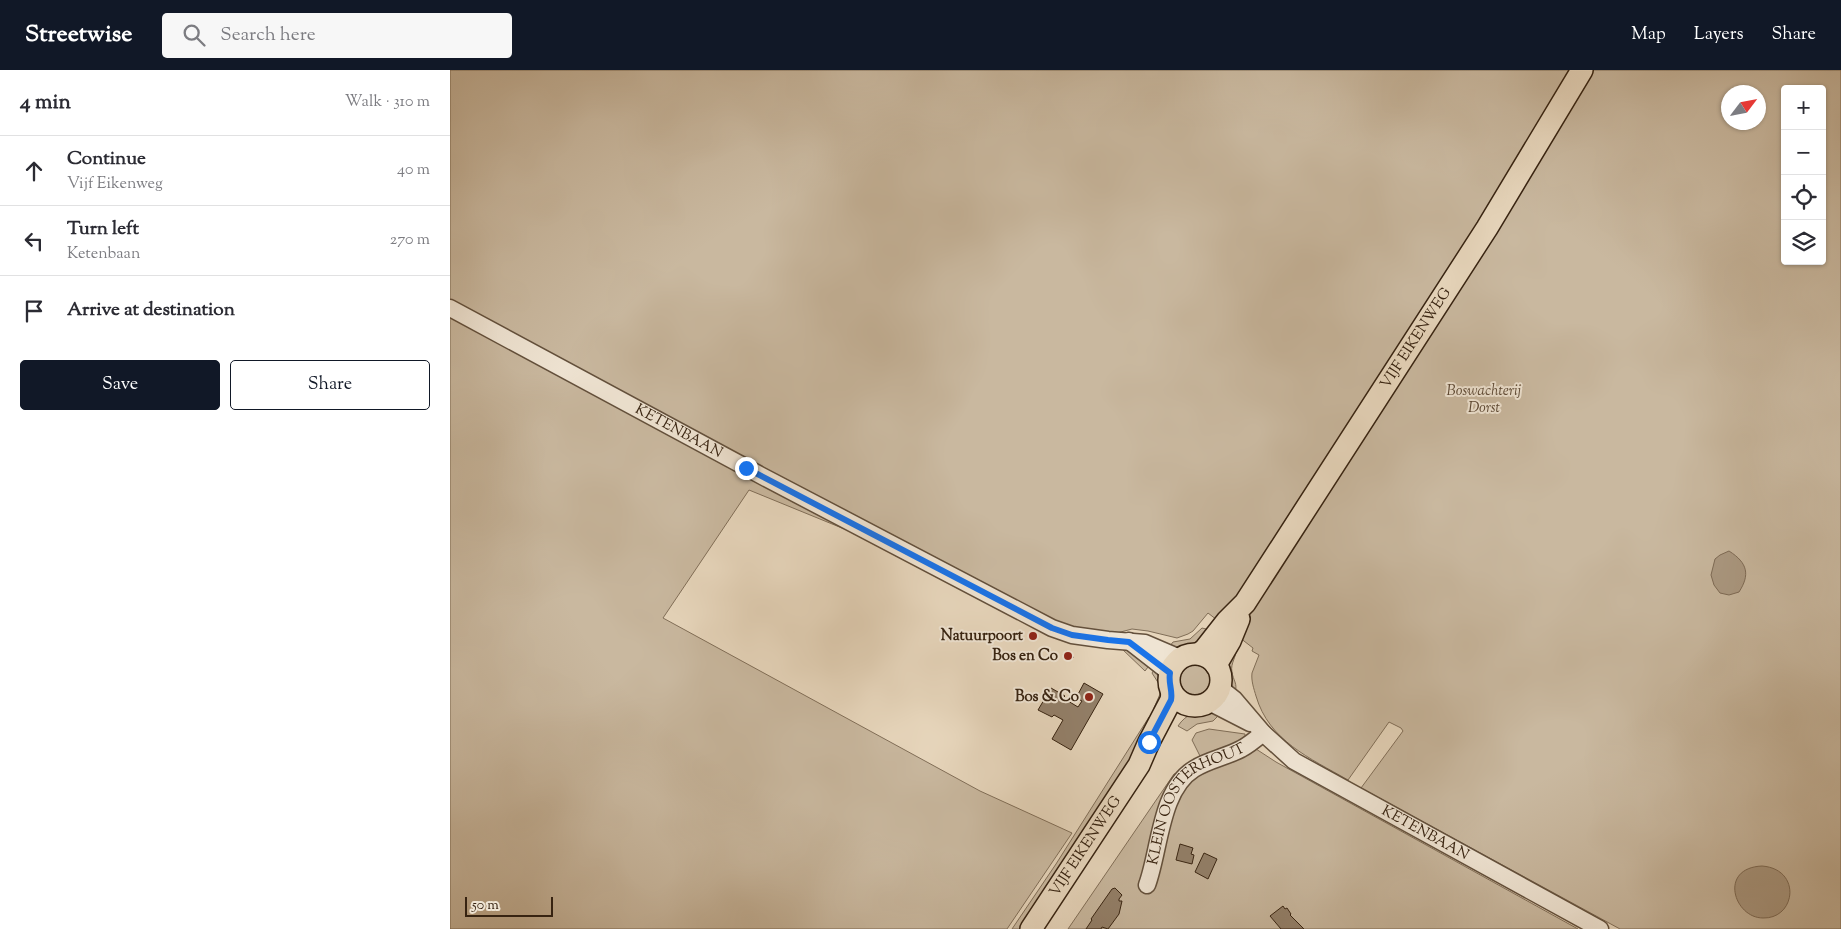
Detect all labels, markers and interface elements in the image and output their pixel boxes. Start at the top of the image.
search box [162,13,512,58]
text: Streetwise [25,18,132,52]
icon: search [180,21,208,49]
text: Search here [220,22,316,49]
text: Map [1631,22,1666,48]
text: Layers [1694,22,1744,48]
text: Share [1772,22,1816,48]
north arrow [1721,85,1766,130]
map controls [1781,85,1826,265]
button: + [1781,85,1826,130]
text: 4 min [20,88,71,118]
text: Walk · 310 m [345,91,430,114]
button: − [1781,130,1826,175]
text: Continue [67,146,146,173]
icon: ahead [20,157,48,185]
text: 40 m [397,159,430,182]
text: Vijf Eikenweg [67,173,163,196]
button: locate [1781,175,1826,220]
text: Turn left [67,216,139,243]
button: layers [1781,220,1826,265]
icon: left [20,227,48,255]
text: 270 m [390,229,430,252]
text: Ketenbaan [67,243,140,266]
street label: VIJF EIKENWEG [1375,283,1456,393]
icon: arrive [20,297,48,325]
text: Arrive at destination [67,297,235,324]
button: Save [20,360,220,410]
button: Share [230,360,430,410]
park label: Boswachterij Dorst [1447,381,1521,419]
street label: KETENBAAN [631,399,727,464]
route end [735,457,758,480]
place label: Natuurpoort [941,626,1024,647]
marker: Natuurpoort [1027,630,1039,642]
place label: Bos en Co [992,646,1058,667]
marker: Bos en Co [1062,650,1074,662]
place label: Bos & Co [1015,687,1079,708]
marker: Bos & Co [1083,691,1095,703]
route start [1138,731,1161,754]
street label: KLEIN OOSTERHOUT [1143,738,1249,867]
street label: VIJF EIKENWEG [1045,792,1126,901]
street label: KETENBAAN [1378,801,1473,866]
scale bar [465,894,552,917]
text: 50 m [472,896,499,916]

